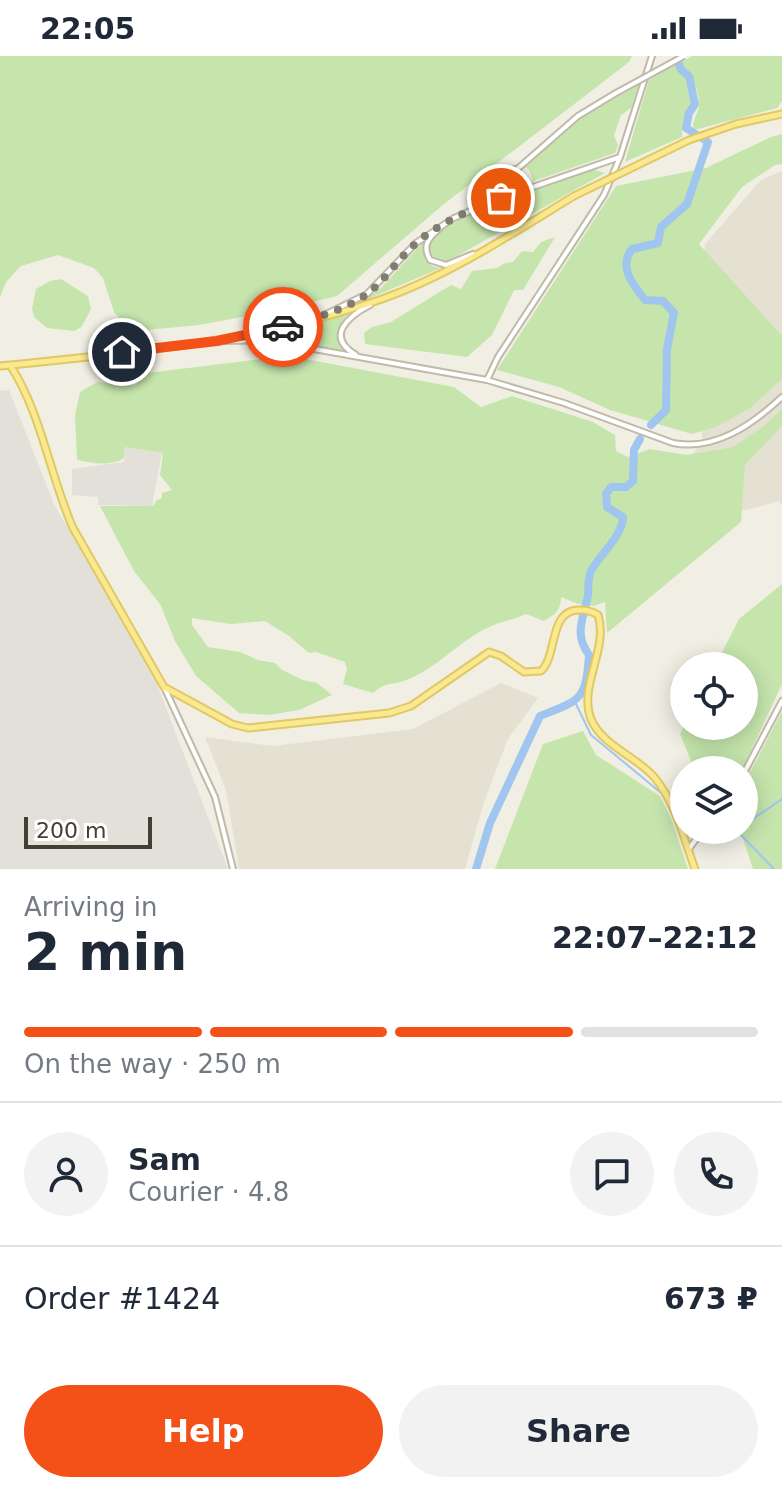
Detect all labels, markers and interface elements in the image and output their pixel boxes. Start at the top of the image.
text: 22:05 [40,11,136,46]
pin [467,164,535,232]
icon: bag [479,176,523,220]
courier [243,287,323,367]
icon: car [261,305,305,349]
pin [88,318,156,386]
icon: home [100,330,144,374]
map controls [670,652,758,844]
button: locate [670,652,758,740]
button: layers [670,756,758,844]
scale bar [24,813,152,849]
text: 200 m [36,818,106,843]
text: Arriving in [24,892,158,922]
text: 22:07–22:12 [552,920,758,955]
text: 2 min [24,922,187,982]
text: On the way · 250 m [24,1049,281,1079]
button: person [24,1132,108,1216]
button: chat [570,1132,654,1216]
button: phone [674,1132,758,1216]
text: Sam [128,1142,201,1177]
text: Courier · 4.8 [128,1177,289,1207]
text: Order #1424 [24,1281,220,1316]
text: 673 ₽ [664,1281,758,1316]
button: Help [24,1385,383,1477]
button: Share [399,1385,758,1477]

